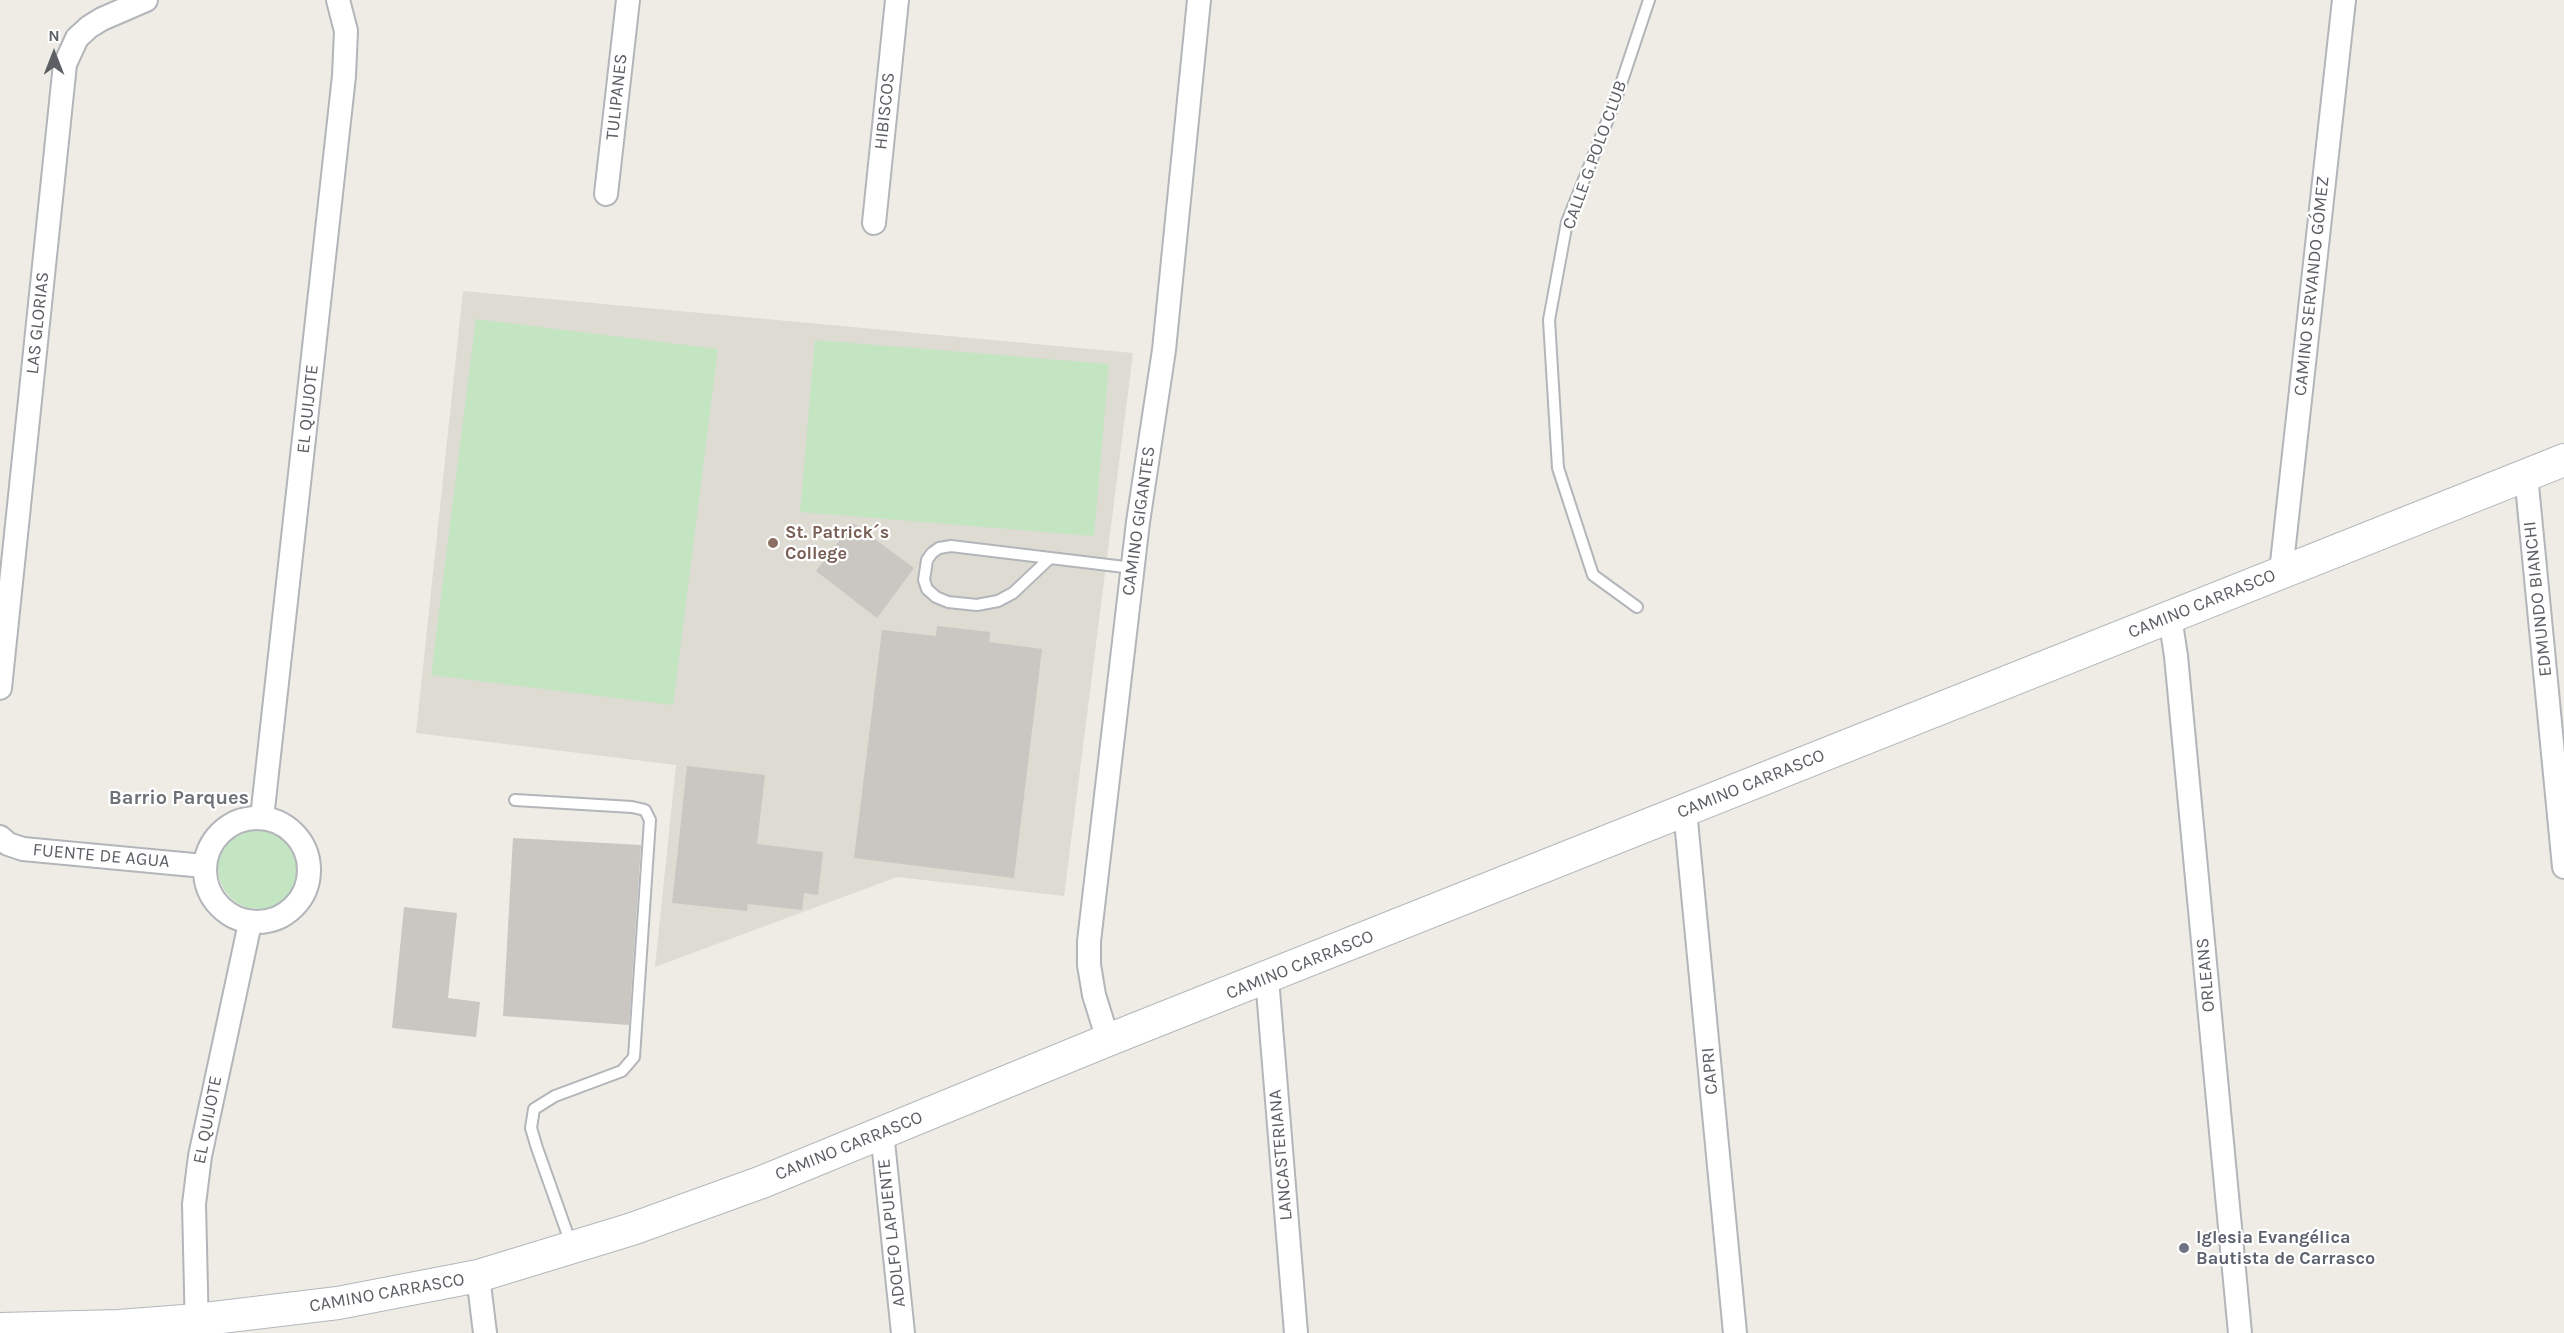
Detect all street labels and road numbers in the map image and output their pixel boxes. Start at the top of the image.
street label: TULIPANES [602,53,632,141]
street label: HIBISCOS [870,71,900,151]
street label: CALLE G POLO CLUB [1558,78,1632,232]
street label: CAMINO SERVANDO GÓMEZ [2290,175,2334,397]
street label: LAS GLORIAS [22,271,54,375]
street label: EL QUIJOTE [293,363,323,455]
street label: CAMINO GIGANTES [1118,445,1160,597]
street label: EDMUNDO BIANCHI [2519,520,2557,678]
street label: CAMINO CARRASCO [2125,565,2279,643]
street label: CAMINO CARRASCO [1674,745,1828,823]
street label: FUENTE DE AGUA [32,839,170,873]
street label: CAMINO CARRASCO [1223,926,1377,1004]
street label: ORLEANS [2192,937,2220,1013]
street label: CAPRI [1697,1046,1723,1096]
street label: EL QUIJOTE [189,1074,227,1166]
street label: LANCASTERIANA [1265,1089,1297,1221]
street label: CAMINO CARRASCO [772,1107,926,1185]
street label: ADOLFO LAPUENTE [873,1157,911,1309]
street label: CAMINO CARRASCO [308,1269,466,1317]

